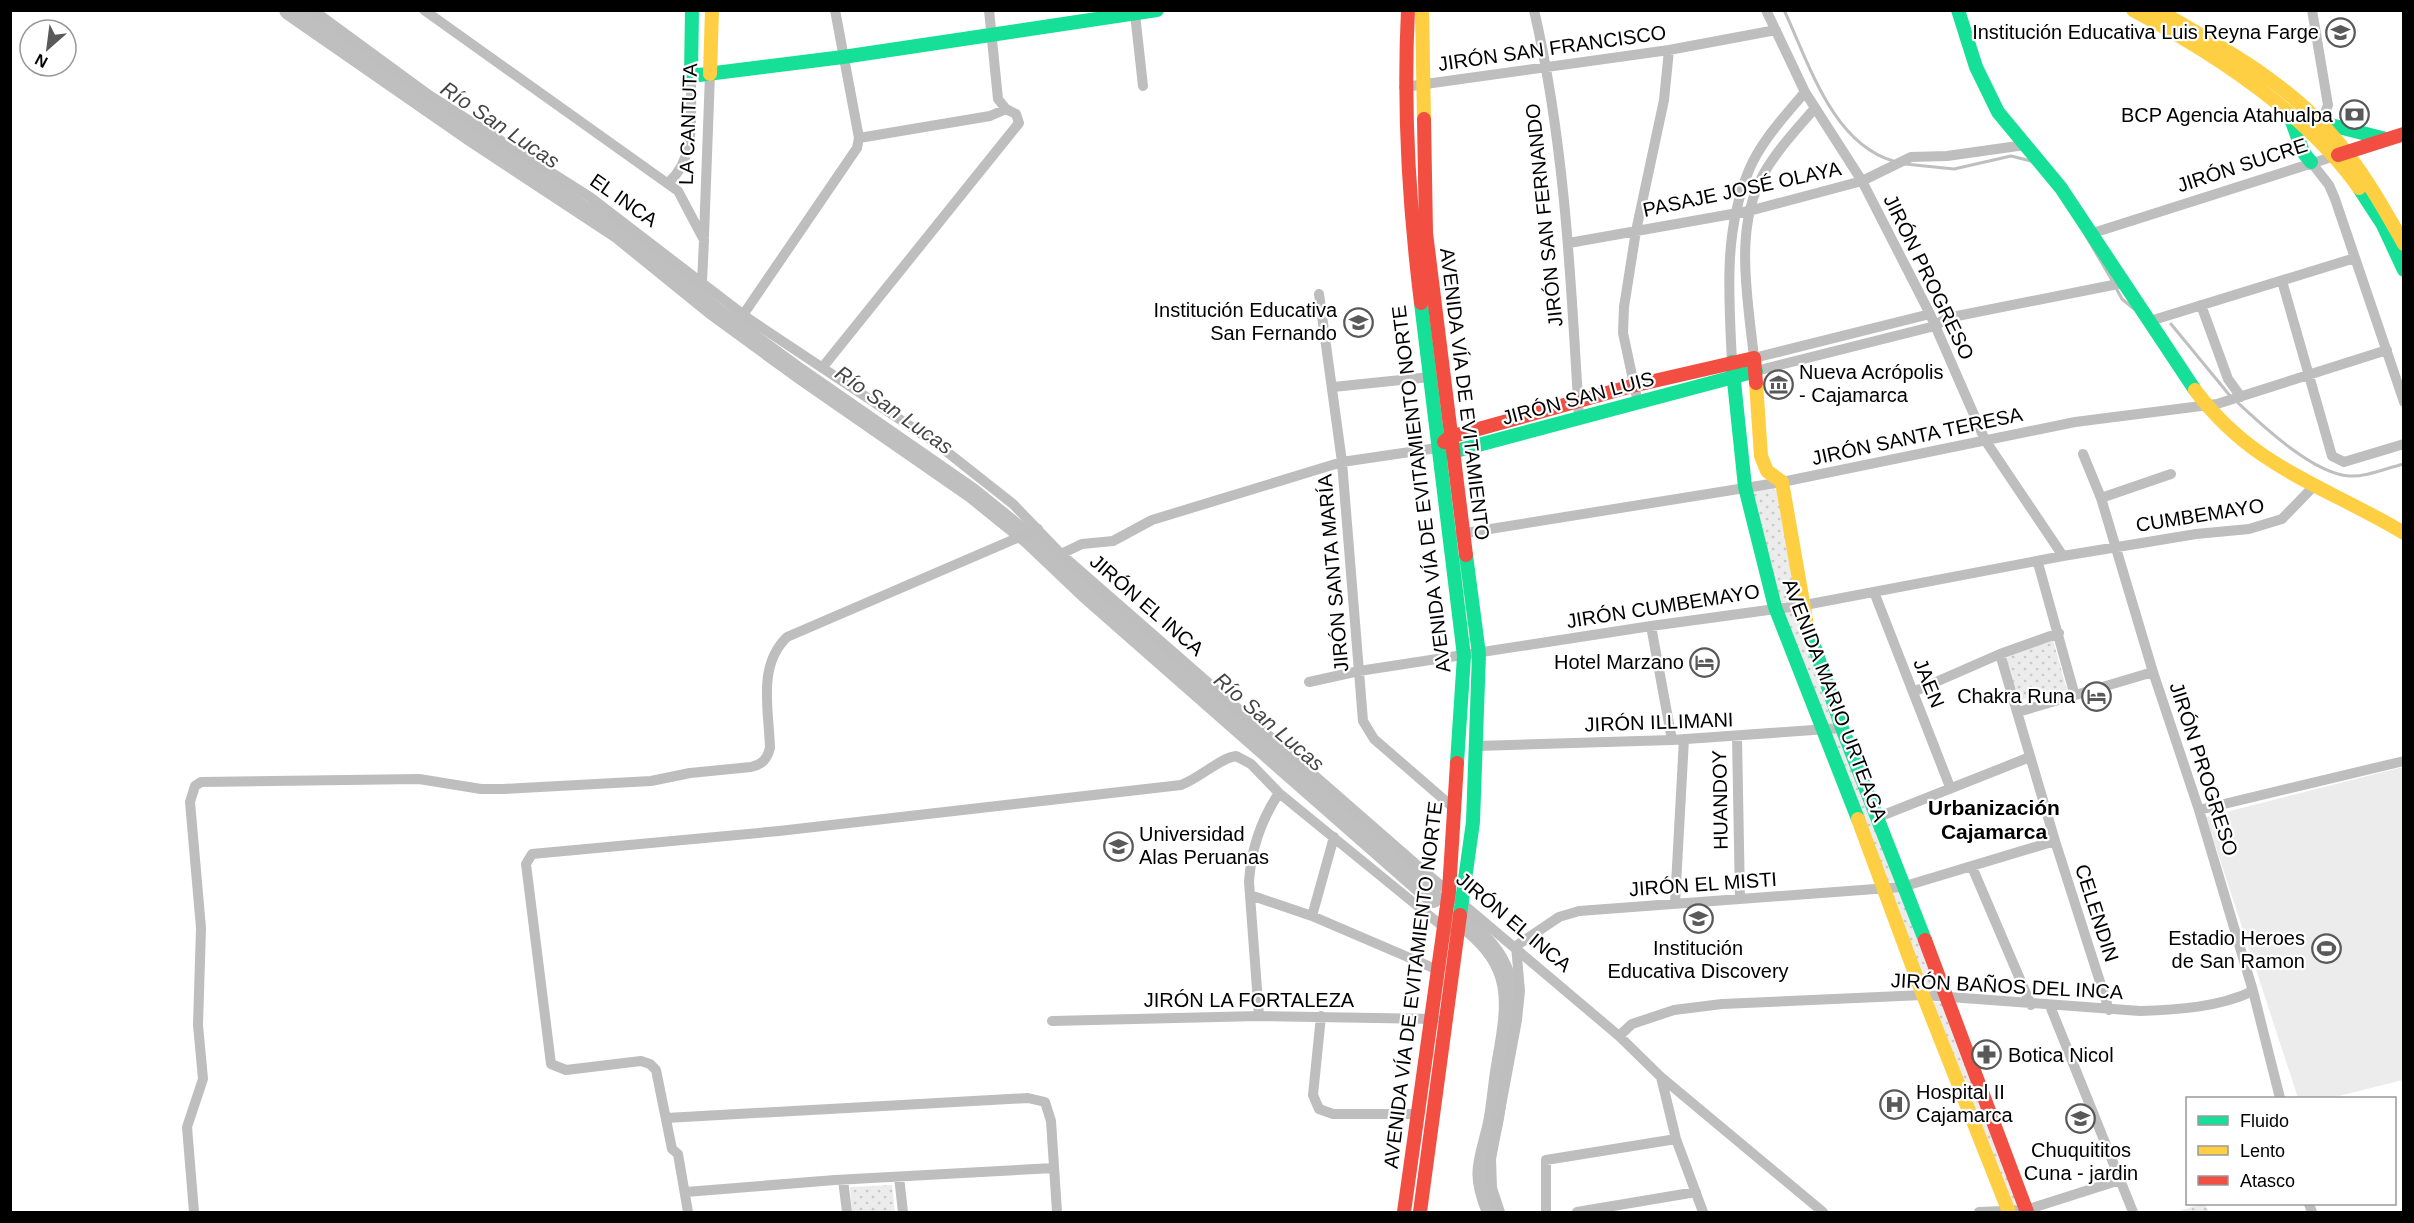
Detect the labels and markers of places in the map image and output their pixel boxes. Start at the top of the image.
school or university icon: Institución Educativa Luis Reyna Farge [2324,16,2356,48]
place label: Institución Educativa Luis Reyna Farge [1972,21,2319,43]
bank icon: BCP Agencia Atahualpa [2338,99,2370,131]
place label: BCP Agencia Atahualpa [2121,104,2334,126]
place label: Institución Educativa San Fernando [1154,299,1338,344]
school or university icon: Institución Educativa San Fernando [1342,306,1374,338]
place label: Nueva Acrópolis - Cajamarca [1799,361,1944,406]
museum icon: Nueva Acrópolis - Cajamarca [1762,368,1794,400]
hotel icon: Hotel Marzano [1689,646,1721,678]
place label: Hotel Marzano [1554,651,1684,673]
hotel icon: Chakra Runa [2080,680,2112,712]
place label: Chakra Runa [1957,685,2076,707]
place label: Universidad Alas Peruanas [1139,823,1269,868]
school or university icon: Universidad Alas Peruanas [1102,830,1134,862]
school or university icon: Institución Educativa Discovery [1682,902,1714,934]
place label: Estadio Heroes de San Ramon [2168,927,2305,972]
sports icon: Estadio Heroes de San Ramon [2310,933,2342,965]
place label: Institución Educativa Discovery [1607,937,1789,982]
pharmacy icon: Botica Nicol [1971,1039,2003,1071]
place label: Botica Nicol [2008,1044,2114,1066]
place label: Hospital II Cajamarca [1916,1081,2014,1126]
hospital icon: Hospital II Cajamarca [1879,1088,1911,1120]
school or university icon: Chuquititos Cuna - jardin [2065,1103,2097,1135]
place label: Chuquititos Cuna - jardin [2024,1139,2138,1184]

